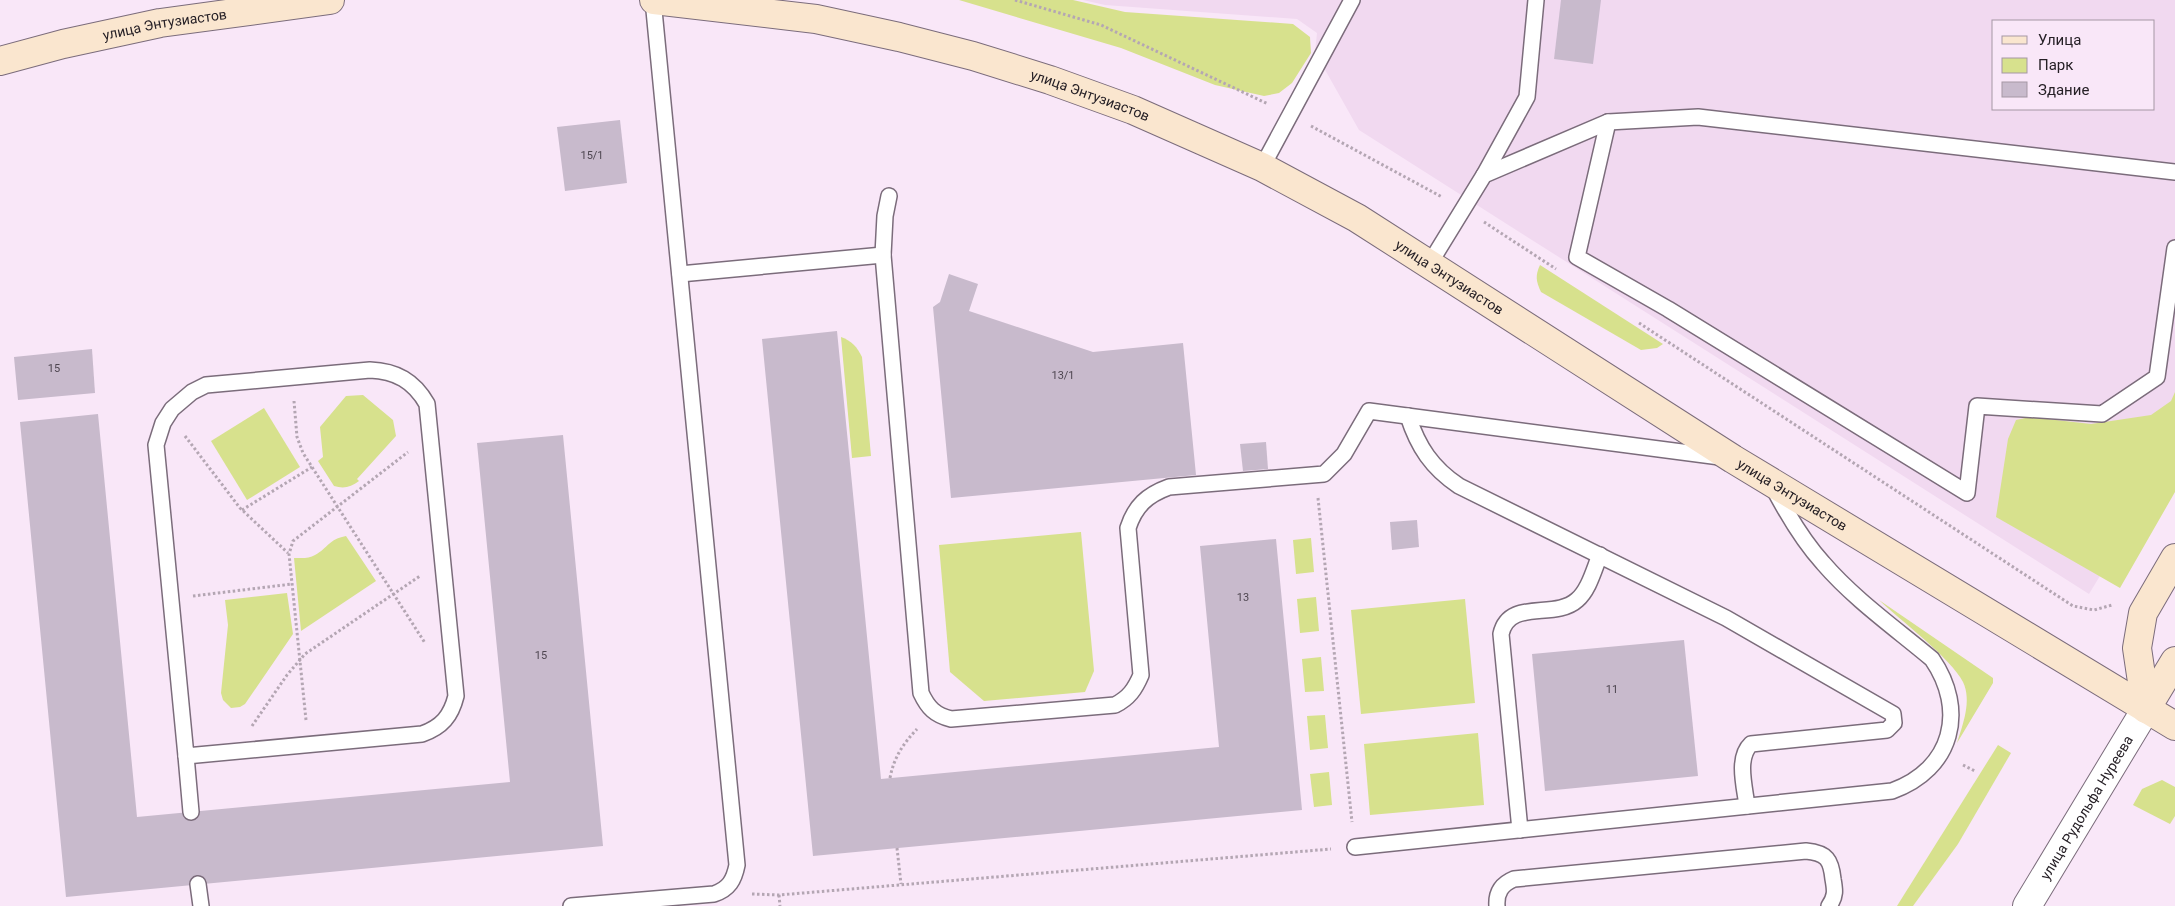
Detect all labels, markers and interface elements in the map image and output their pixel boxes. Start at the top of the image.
street label: улица Энтузиастов [101,6,228,43]
legend [1992,20,2155,110]
text: Улица [2038,31,2081,49]
text: Парк [2038,56,2073,74]
street label: улица Энтузиастов [1029,66,1152,124]
text: Здание [2038,81,2089,99]
house number: 15/1 [580,149,604,162]
street label: улица Энтузиастов [1392,237,1507,318]
house number: 15 [48,362,60,375]
house number: 13/1 [1051,369,1075,382]
street label: улица Энтузиастов [1734,455,1850,534]
house number: 13 [1237,591,1249,604]
house number: 15 [535,649,547,662]
house number: 11 [1606,683,1618,696]
street label: улица Рудольфа Нуреева [2037,733,2136,883]

